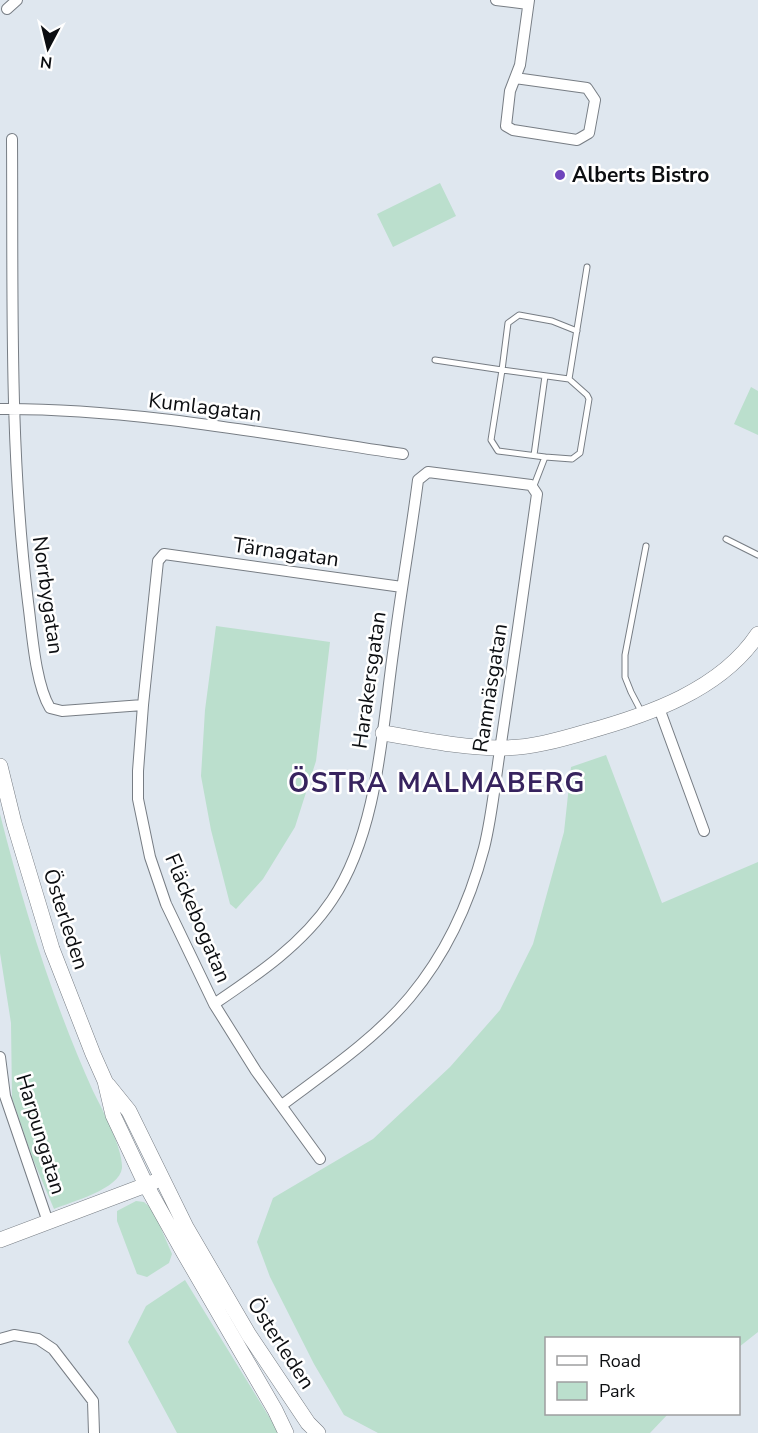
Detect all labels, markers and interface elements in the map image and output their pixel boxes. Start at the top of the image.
north arrow [18,18,78,78]
text: N [39,50,54,74]
place label: Alberts Bistro [572,161,709,189]
marker: Alberts Bistro [553,168,567,182]
street label: Kumlagatan [147,386,263,428]
street label: Tärnagatan [231,531,341,573]
street label: Norrbygatan [26,534,70,656]
street label: Harakersgatan [346,610,392,750]
street label: Ramnäsgatan [466,622,514,754]
district label: ÖSTRA MALMABERG [288,765,586,802]
street label: Fläckebogatan [158,849,238,987]
street label: Österleden [37,865,95,973]
street label: Harpungatan [9,1070,73,1198]
street label: Österleden [241,1291,321,1395]
legend [545,1337,740,1415]
text: Road [599,1349,641,1373]
text: Park [599,1379,636,1403]

